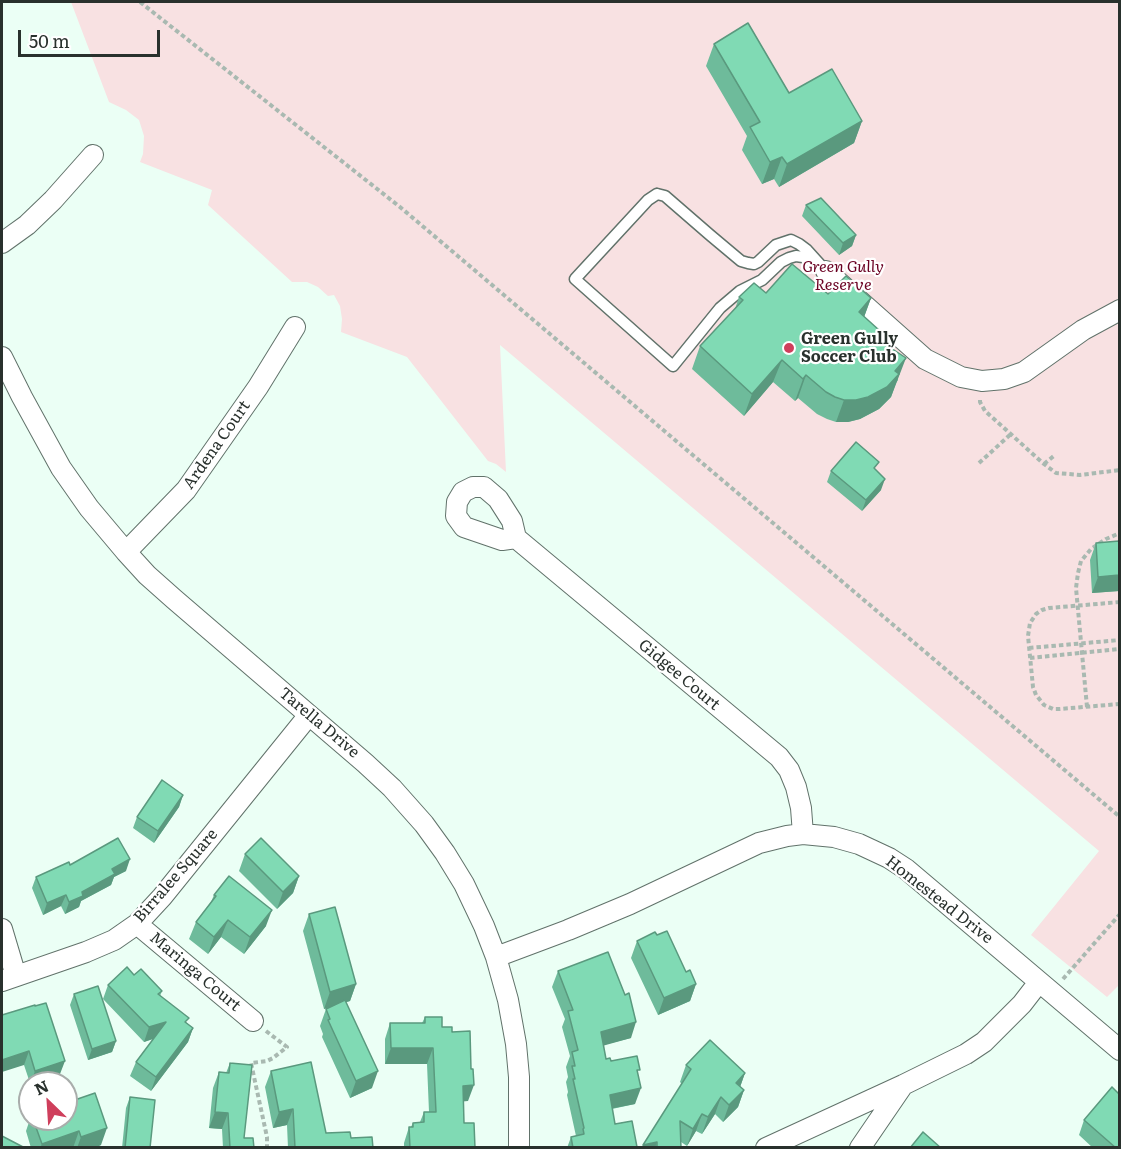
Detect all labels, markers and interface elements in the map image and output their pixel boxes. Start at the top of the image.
scale bar [21,18,164,56]
text: 50 m [29,27,70,54]
park label: Green Gully Reserve [802,257,884,295]
place label: Green Gully Soccer Club [801,329,898,367]
marker: Green Gully Soccer Club [782,341,796,355]
street label: Ardena Court [179,397,255,493]
street label: Gidgee Court [634,635,724,715]
street label: Tarella Drive [275,684,363,762]
street label: Birralee Square [130,825,222,927]
street label: Homestead Drive [881,852,997,948]
street label: Maringa Court [146,928,244,1016]
north arrow [18,1071,78,1131]
text: N [30,1073,52,1100]

